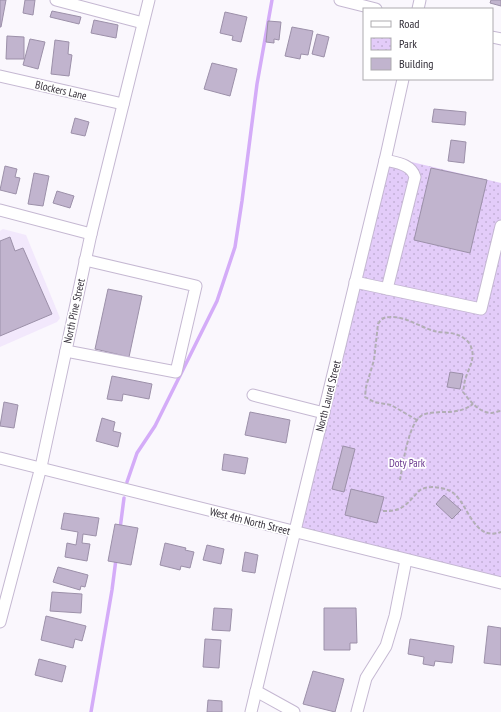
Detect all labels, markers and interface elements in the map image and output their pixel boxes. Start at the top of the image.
legend [363,8,493,80]
text: Road [399,16,419,31]
text: Park [399,36,417,51]
text: Building [399,56,434,71]
street label: Blockers Lane [34,77,89,103]
street label: North Pine Street [60,277,88,345]
street label: North Laurel Street [312,359,344,433]
park label: Doty Park [389,456,426,470]
street label: West 4th North Street [208,504,292,538]

